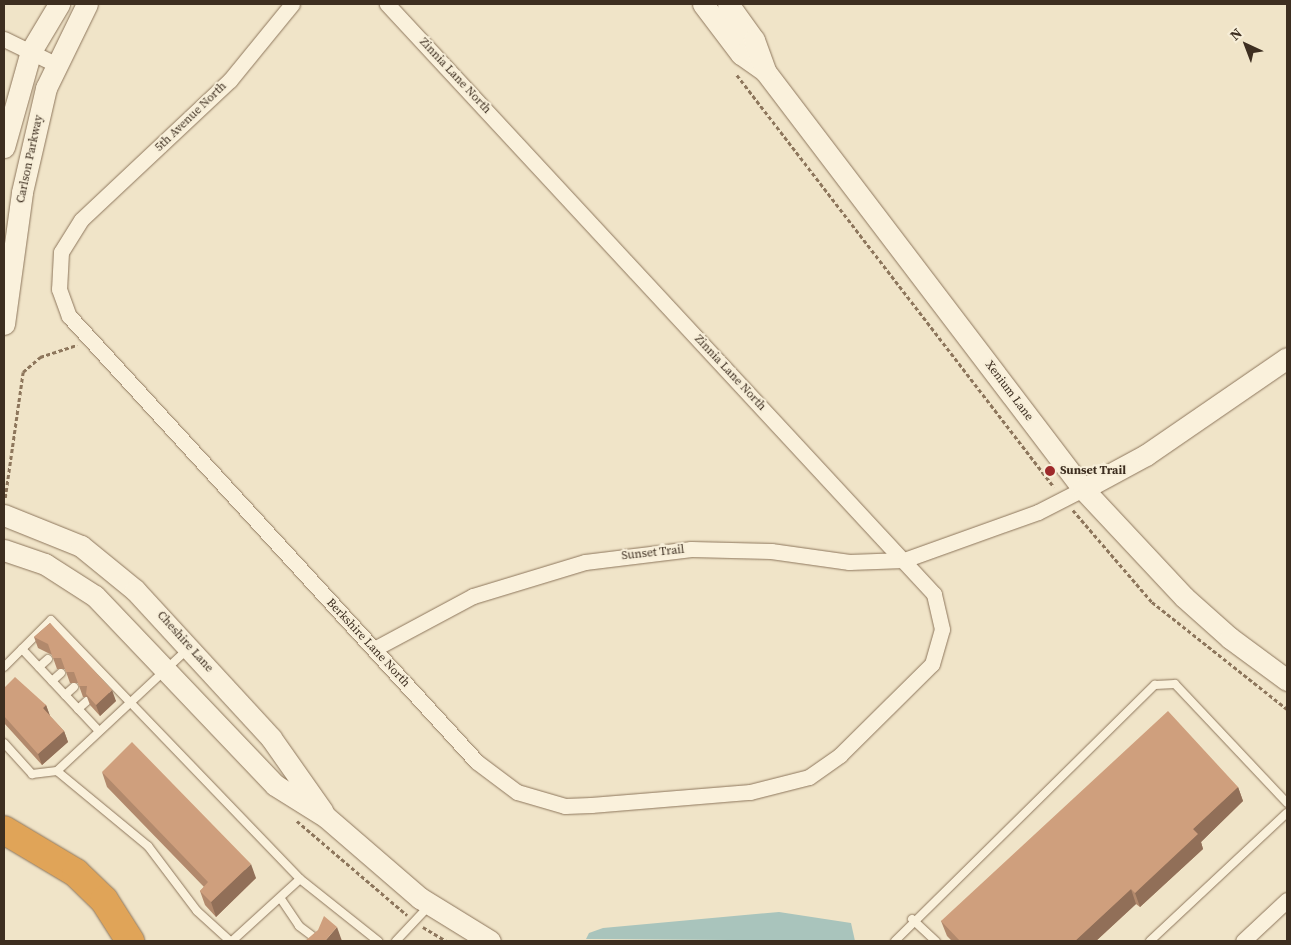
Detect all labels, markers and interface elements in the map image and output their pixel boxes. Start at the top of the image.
north arrow [1221,20,1271,70]
text: N [1225,23,1246,45]
street label: Zinnia Lane North [416,35,494,117]
street label: 5th Avenue North [152,79,230,155]
street label: Carlson Parkway [14,114,46,204]
street label: Zinnia Lane North [691,332,769,414]
street label: Xenium Lane [982,358,1036,424]
place label: Sunset Trail [1060,464,1126,478]
marker: Sunset Trail [1044,465,1056,477]
street label: Sunset Trail [621,543,685,563]
street label: Berkshire Lane North [323,596,413,690]
street label: Cheshire Lane [154,608,216,676]

